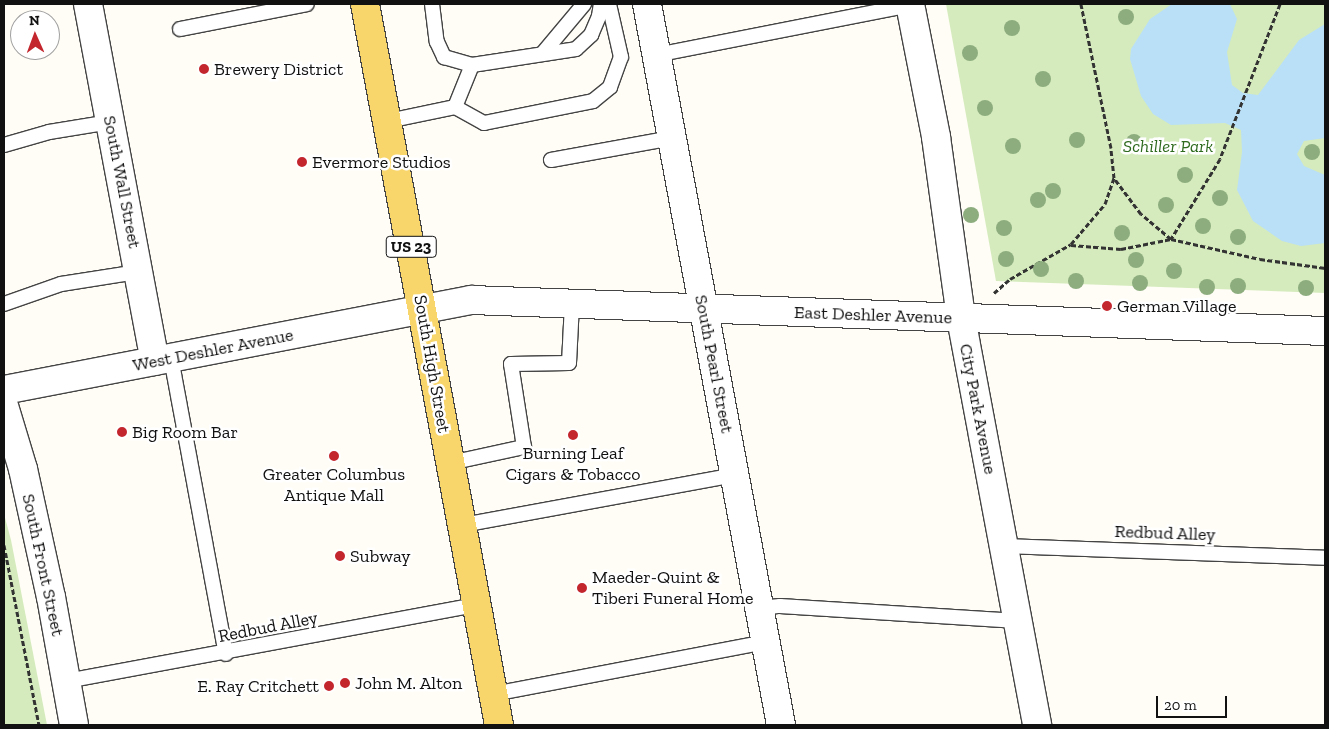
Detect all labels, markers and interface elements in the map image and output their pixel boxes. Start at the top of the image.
north arrow [10,10,60,60]
text: N [29,12,40,29]
place label: Brewery District [214,58,344,80]
marker: Brewery District [198,63,210,75]
street label: South Wall Street [98,113,146,251]
park label: Schiller Park [1123,135,1213,157]
place label: Evermore Studios [312,151,451,173]
marker: Evermore Studios [296,156,308,168]
road number: US 23 [385,233,437,260]
street label: South High Street [409,293,455,435]
street label: South Pearl Street [690,293,738,435]
place label: German Village [1117,295,1237,317]
marker: German Village [1101,300,1113,312]
street label: East Deshler Avenue [793,301,953,329]
street label: West Deshler Avenue [130,324,296,376]
street label: City Park Avenue [955,341,1001,477]
place label: Big Room Bar [132,421,238,443]
marker: Big Room Bar [116,426,128,438]
marker: Burning Leaf Cigars & Tobacco [567,429,579,441]
place label: Burning Leaf Cigars & Tobacco [505,443,641,486]
marker: Greater Columbus Antique Mall [328,450,340,462]
place label: Greater Columbus Antique Mall [263,464,405,506]
street label: South Front Street [17,492,69,638]
street label: Redbud Alley [1114,520,1216,546]
place label: Subway [350,545,410,567]
marker: Subway [334,550,346,562]
place label: Maeder-Quint & Tiberi Funeral Home [592,567,753,610]
marker: Maeder-Quint & Tiberi Funeral Home [576,582,588,594]
street label: Redbud Alley [216,607,320,647]
place label: John M. Alton [355,672,463,694]
place label: E. Ray Critchett [197,675,319,697]
marker: John M. Alton [339,677,351,689]
marker: E. Ray Critchett [323,680,335,692]
scale bar [1159,686,1230,718]
text: 20 m [1164,696,1197,714]

